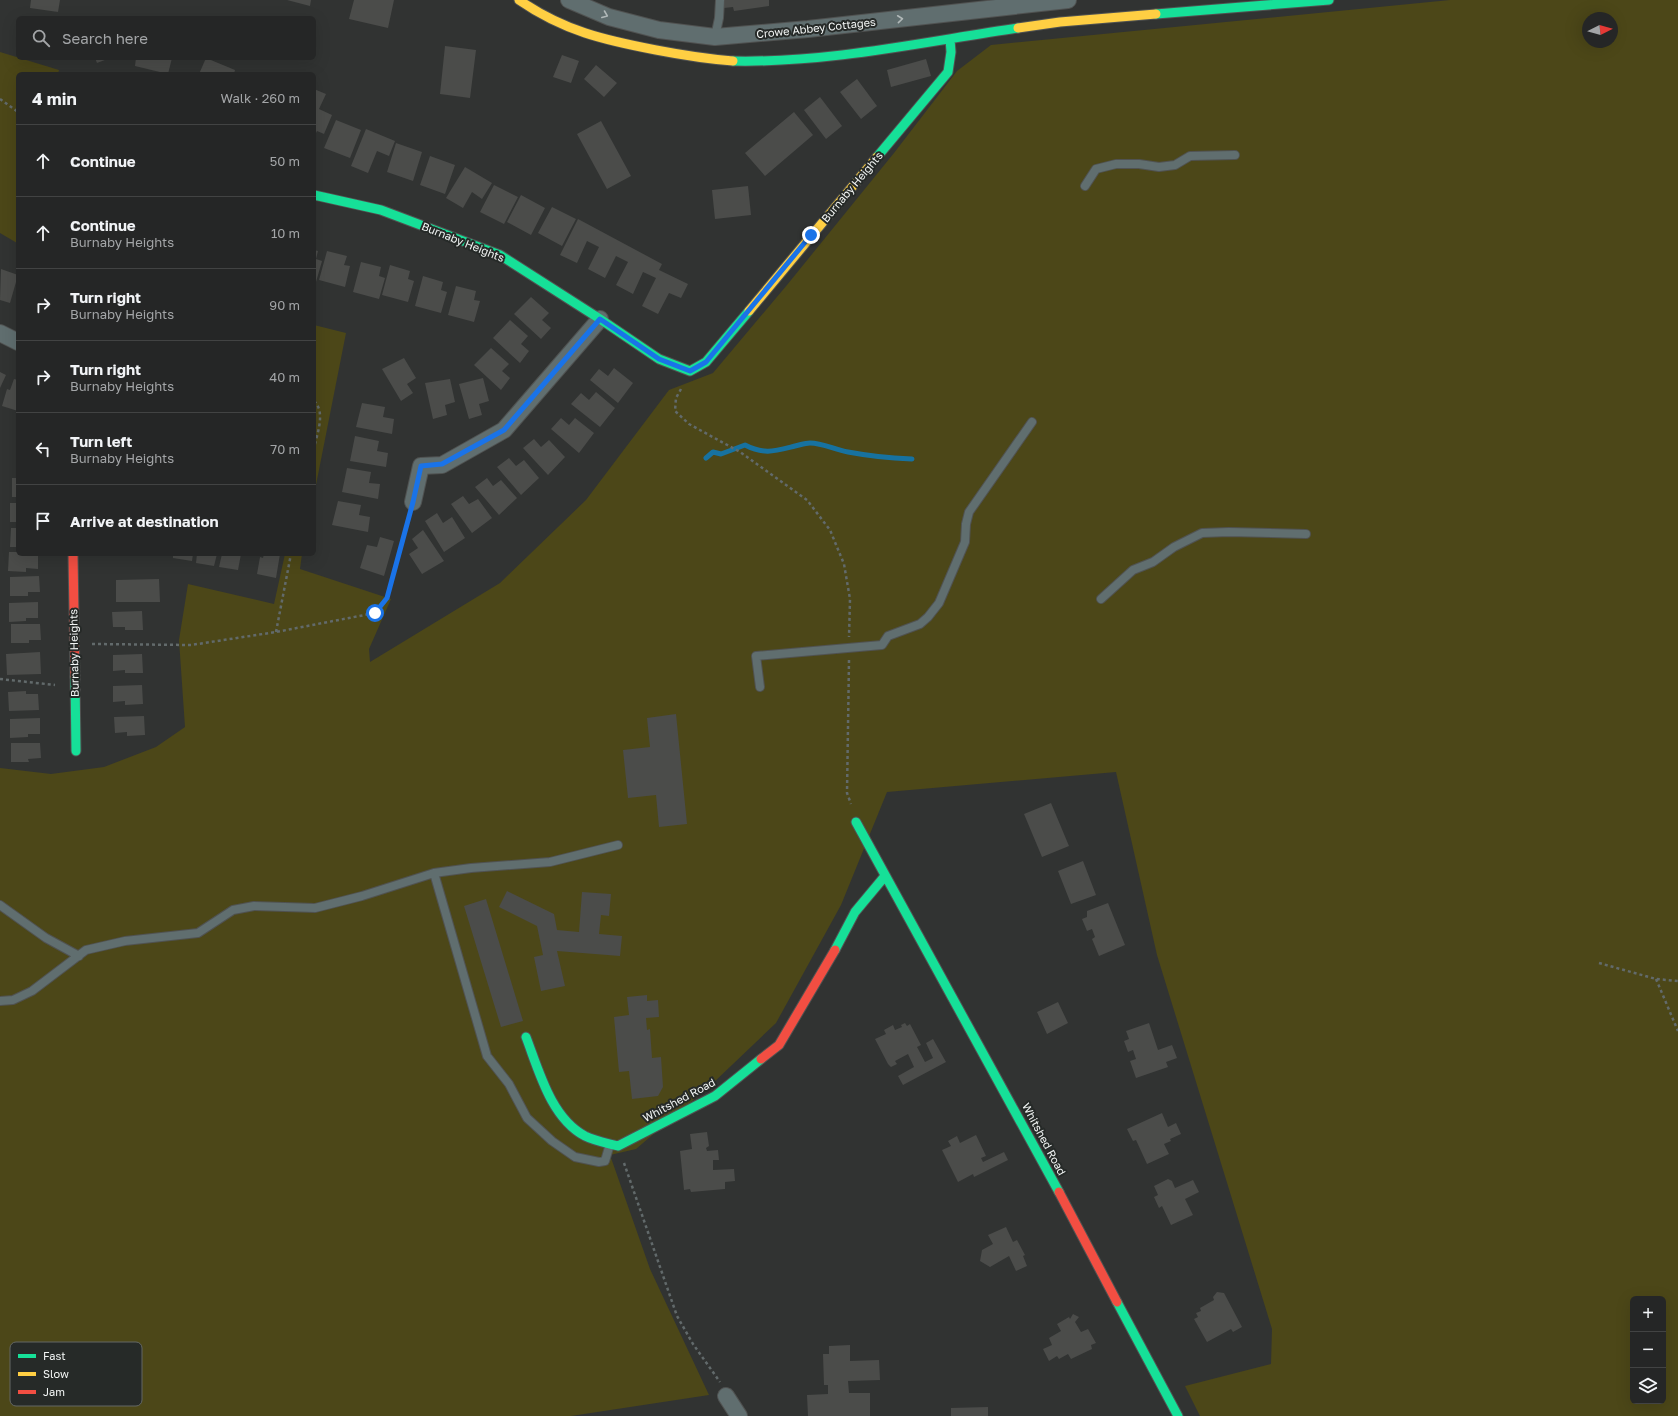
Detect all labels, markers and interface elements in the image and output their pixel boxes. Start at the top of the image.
one-way arrow [602,11,609,19]
north arrow [1582,12,1618,48]
street label: Crowe Abbey Cottages [756,15,876,40]
one-way arrow [897,15,903,24]
search box [16,16,316,60]
icon: search [30,27,52,49]
text: Search here [62,29,148,47]
text: 4 min [32,88,77,109]
text: Walk · 260 m [221,90,300,106]
street label: Burnaby Heights [818,149,885,225]
icon: ahead [32,150,54,172]
text: Continue [70,152,136,170]
text: 50 m [270,153,300,169]
text: Continue [70,216,136,234]
street label: Burnaby Heights [420,219,507,264]
icon: ahead [32,222,54,244]
text: 10 m [271,225,300,241]
route end [802,226,820,244]
text: Burnaby Heights [70,234,174,250]
text: Turn right [70,288,141,306]
icon: right [32,294,54,316]
text: 90 m [269,297,300,313]
text: Burnaby Heights [70,306,174,322]
text: Turn right [70,360,141,378]
icon: right [32,366,54,388]
text: 40 m [269,369,300,385]
text: Burnaby Heights [70,378,174,394]
text: Turn left [70,432,132,450]
icon: left [32,438,54,460]
text: 70 m [270,441,300,457]
text: Burnaby Heights [70,450,174,466]
icon: arrive [32,510,54,532]
text: Arrive at destination [70,512,219,530]
route start [366,604,384,622]
street label: Burnaby Heights [66,609,81,697]
street label: Whitshed Road [640,1075,717,1124]
street label: Whitshed Road [1020,1100,1069,1177]
map controls [1630,1296,1666,1404]
button: + [1630,1296,1666,1332]
button: − [1630,1332,1666,1368]
legend [10,1342,142,1406]
text: Fast [43,1349,66,1362]
text: Slow [43,1367,69,1380]
button: layers [1630,1368,1666,1404]
text: Jam [43,1385,65,1398]

